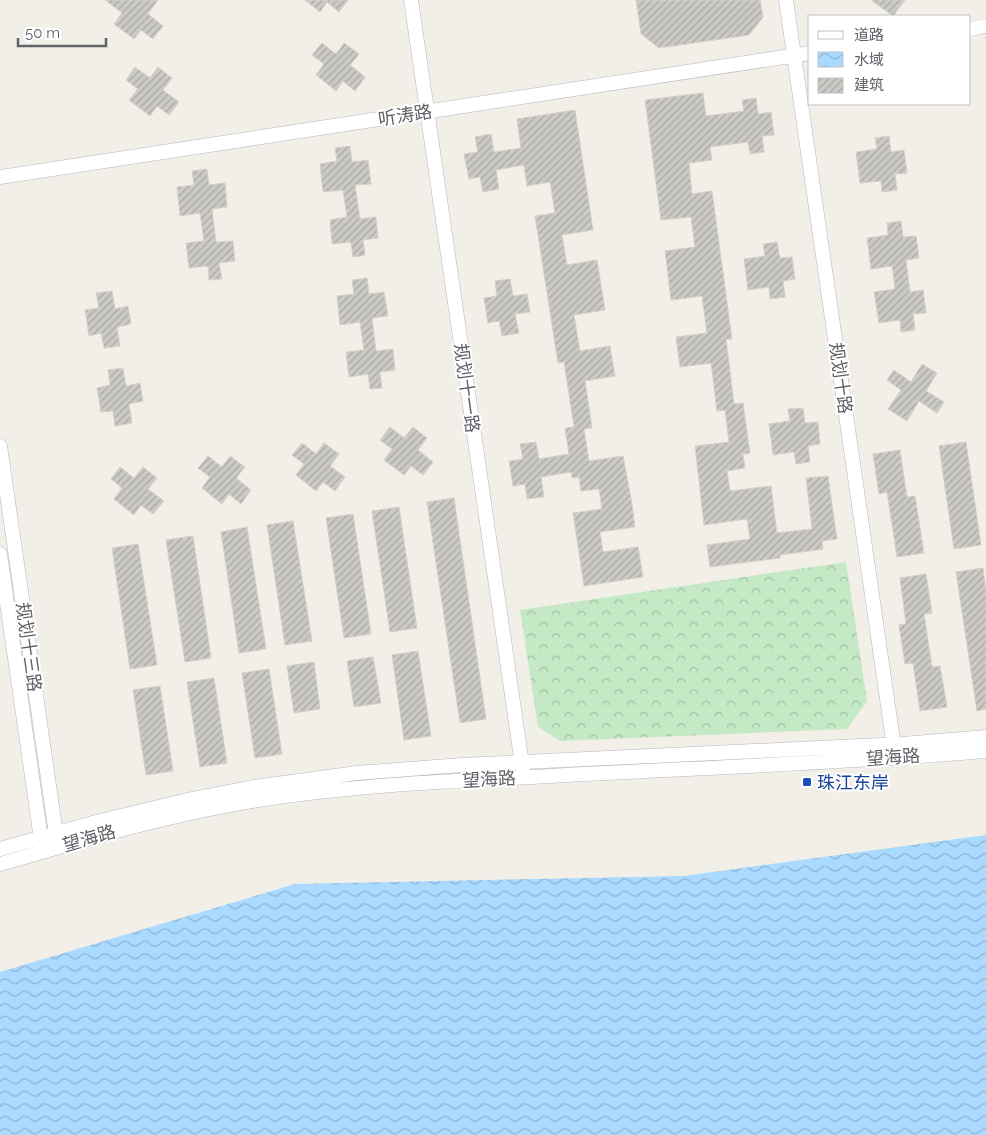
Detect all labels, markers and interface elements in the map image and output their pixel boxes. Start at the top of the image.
scale bar [18,15,105,47]
legend [808,15,971,105]
text: 50 m [25,24,60,42]
text: 道路 [854,26,884,44]
text: 水域 [854,51,884,69]
text: 建筑 [854,76,884,94]
street label: 听涛路 [377,100,433,130]
street label: 规划十路 [826,341,856,415]
street label: 规划十一路 [450,342,484,434]
street label: 规划十三路 [12,601,46,693]
street label: 望海路 [865,745,921,769]
street label: 望海路 [461,767,517,791]
place label: 珠江东岸 [817,772,889,793]
marker: 珠江东岸 [801,776,813,788]
street label: 望海路 [60,820,118,856]

